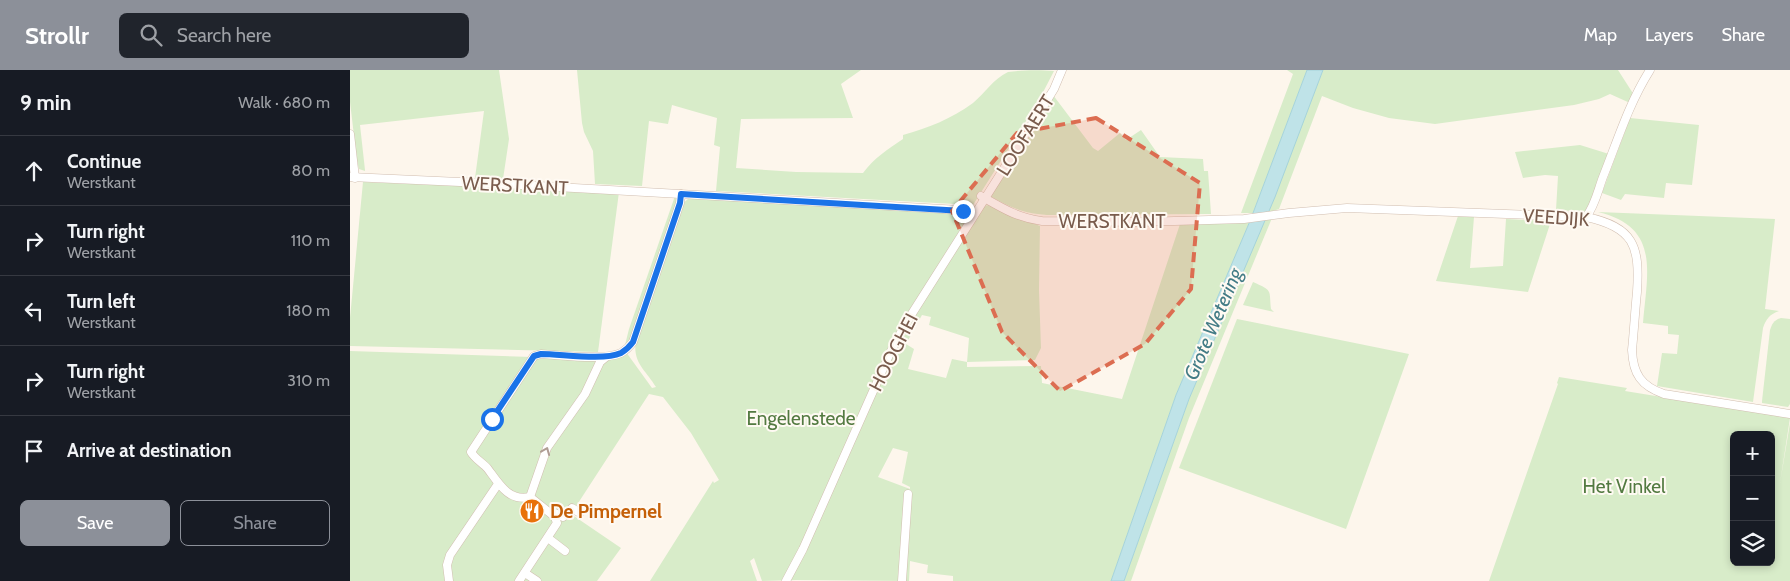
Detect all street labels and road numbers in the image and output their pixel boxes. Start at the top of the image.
street label: LOOFAERT [992,91,1059,180]
street label: WERSTKANT [461,171,569,200]
street label: VEEDIJK [1522,204,1590,231]
street label: WERSTKANT [1058,210,1166,233]
street label: HOOGHEI [864,309,923,395]

